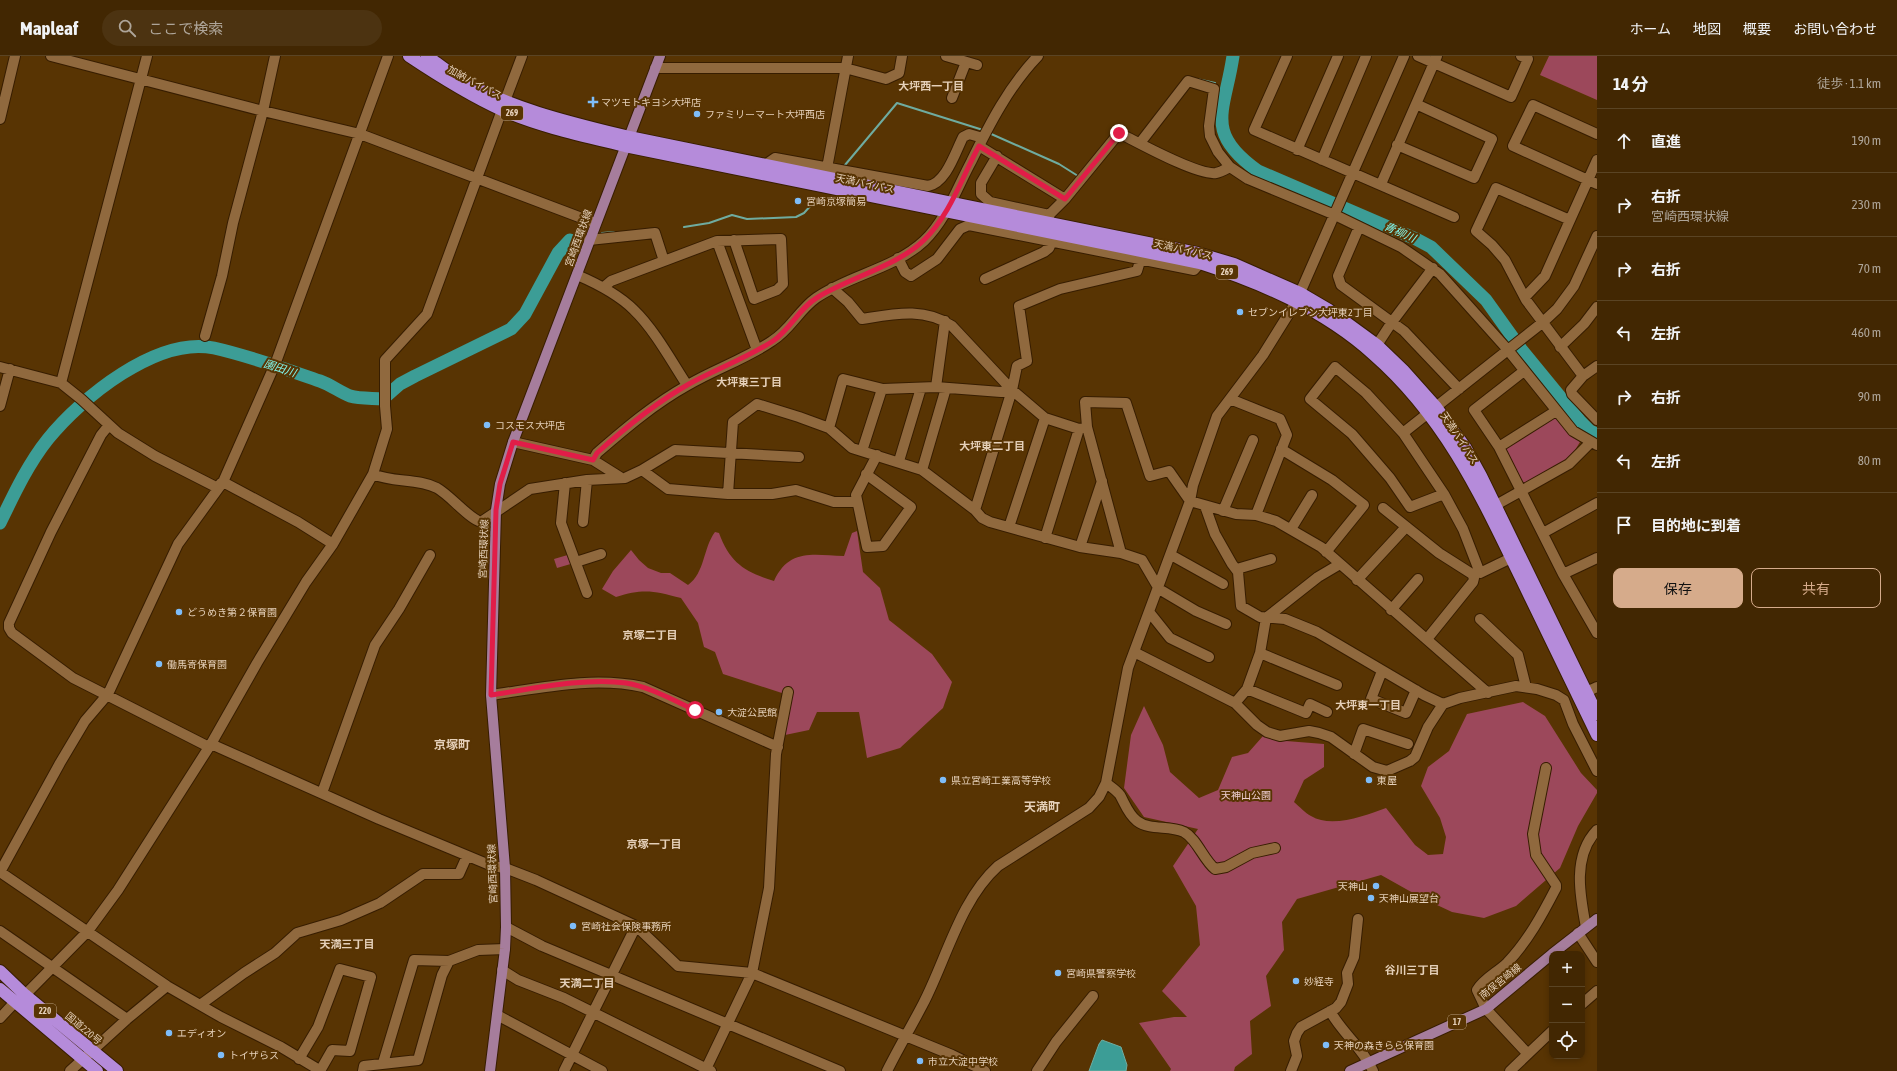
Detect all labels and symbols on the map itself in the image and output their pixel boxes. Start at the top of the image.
street label: 加納バイパス [446,64,504,101]
district label: 大坪西一丁目 [898,80,964,92]
marker: マツモトキヨシ大坪店 [588,97,598,107]
place label: マツモトキヨシ大坪店 [601,97,701,108]
road number: 269 [501,106,523,120]
marker: ファミリーマート大坪西店 [692,109,702,119]
place label: ファミリーマート大坪西店 [705,109,825,120]
route end [1110,124,1128,142]
street label: 天満バイパス [834,172,895,195]
marker: 宮崎京塚簡易 [793,196,803,206]
place label: 宮崎京塚簡易 [806,196,866,207]
street label: 宮崎西環状線 [563,208,594,268]
water label: 青柳川 [1382,220,1418,245]
street label: 天満バイパス [1153,237,1213,262]
road number: 269 [1216,265,1238,279]
marker: セブンイレブン大坪東2丁目 [1235,307,1245,317]
place label: セブンイレブン大坪東2丁目 [1248,307,1373,318]
water label: 園田川 [262,357,298,379]
district label: 大坪東三丁目 [716,376,782,388]
street label: 天満バイパス [1439,410,1480,466]
marker: コスモス大坪店 [482,420,492,430]
place label: コスモス大坪店 [495,420,565,431]
district label: 大坪東二丁目 [959,440,1025,452]
street label: 宮崎西環状線 [477,519,490,579]
marker: どうめき第２保育園 [174,607,184,617]
place label: どうめき第２保育園 [187,607,277,618]
district label: 京塚二丁目 [623,629,678,641]
marker: 働馬寄保育園 [154,659,164,669]
place label: 働馬寄保育園 [167,659,227,670]
district label: 大坪東一丁目 [1335,699,1401,711]
route start [686,701,704,719]
marker: 大淀公民館 [714,707,724,717]
place label: 大淀公民館 [727,707,777,718]
district label: 京塚町 [434,738,470,752]
marker: 県立宮崎工業高等学校 [938,775,948,785]
place label: 県立宮崎工業高等学校 [951,775,1051,786]
marker: 東屋 [1364,775,1374,785]
place label: 東屋 [1377,775,1397,786]
park label: 天神山公園 [1221,790,1271,801]
district label: 天満町 [1024,800,1060,814]
district label: 京塚一丁目 [627,838,682,850]
street label: 宮崎西環状線 [486,844,499,904]
place label: 天神山 [1338,881,1368,892]
marker: 天神山 [1371,881,1381,891]
marker: 天神山展望台 [1366,893,1376,903]
place label: 天神山展望台 [1379,893,1439,904]
marker: 宮崎社会保険事務所 [568,921,578,931]
place label: 宮崎社会保険事務所 [581,921,671,932]
district label: 天満三丁目 [320,938,375,950]
street label: 南俣宮崎線 [1477,961,1523,1001]
district label: 谷川三丁目 [1385,964,1440,976]
marker: 宮崎県警察学校 [1053,968,1063,978]
place label: 宮崎県警察学校 [1066,968,1136,979]
marker: 妙経寺 [1291,976,1301,986]
place label: 妙経寺 [1304,976,1334,987]
district label: 天満二丁目 [560,977,615,989]
road number: 220 [34,1004,56,1018]
street label: 国道220号 [63,1010,104,1047]
road number: 17 [1448,1015,1466,1029]
marker: エディオン [164,1028,174,1038]
place label: エディオン [177,1028,226,1039]
marker: 天神の森きらら保育園 [1321,1040,1331,1050]
place label: 天神の森きらら保育園 [1334,1040,1434,1051]
marker: トイザらス [216,1050,226,1060]
place label: トイザらス [229,1050,279,1061]
marker: 市立大淀中学校 [915,1056,925,1066]
place label: 市立大淀中学校 [928,1056,998,1067]

